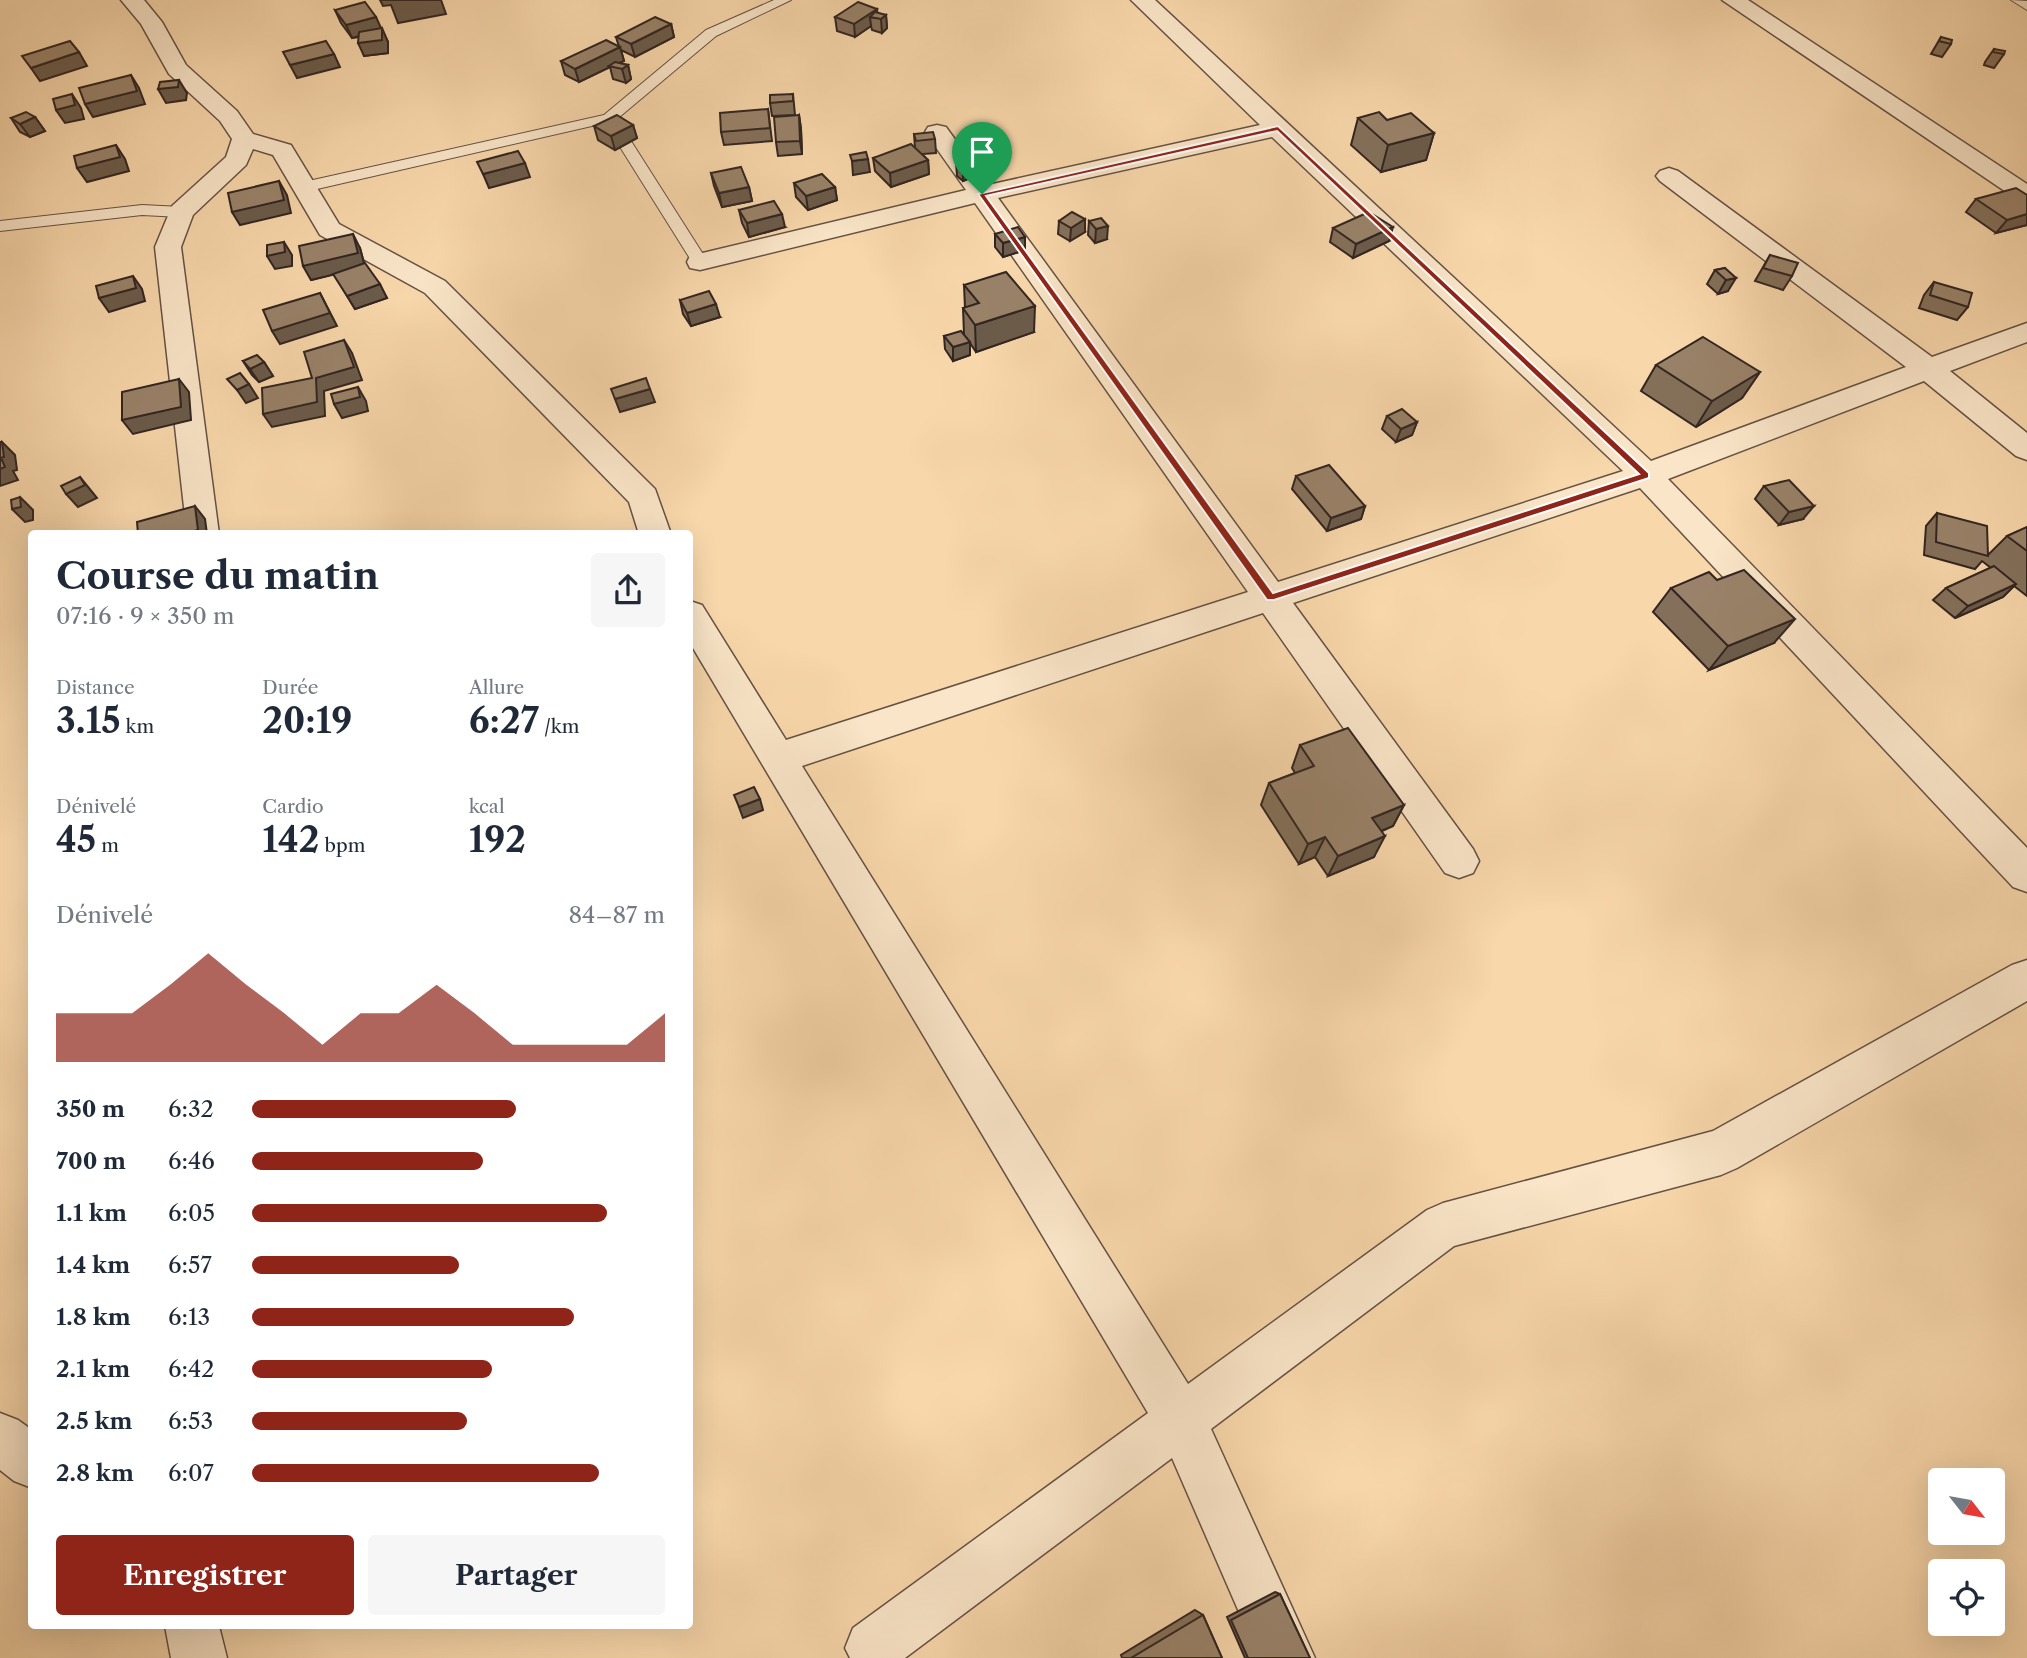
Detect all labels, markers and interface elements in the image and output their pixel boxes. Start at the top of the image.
pin [952,122,1012,194]
icon: arrive [963,133,1001,171]
text: Course du matin [56,552,379,599]
button: share [591,553,665,627]
text: 07:16 · 9 × 350 m [56,602,234,630]
text: Distance [56,676,135,699]
text: Durée [262,676,318,699]
text: Allure [469,676,524,699]
text: 3.15 [56,699,121,742]
text: 20:19 [262,699,352,742]
text: 6:27 [469,699,539,742]
text: km [121,715,154,738]
text: /km [539,715,579,738]
text: Dénivelé [56,795,136,818]
text: Cardio [262,795,324,818]
text: kcal [469,795,505,818]
text: 45 [56,818,96,861]
text: 142 [262,818,319,861]
text: 192 [469,818,526,861]
text: m [96,834,119,857]
text: bpm [319,834,365,857]
text: Dénivelé [56,901,153,929]
text: 84–87 m [568,901,665,929]
text: 350 m [56,1095,125,1123]
text: 6:32 [168,1095,214,1123]
text: 700 m [56,1147,126,1175]
text: 6:46 [168,1147,215,1175]
text: 1.1 km [56,1199,127,1227]
text: 6:05 [168,1199,215,1227]
text: 1.4 km [56,1251,130,1279]
text: 6:57 [168,1251,212,1279]
text: 1.8 km [56,1303,131,1331]
text: 6:13 [168,1303,210,1331]
text: 2.1 km [56,1355,130,1383]
text: 6:42 [168,1355,214,1383]
text: 2.5 km [56,1407,132,1435]
text: 6:53 [168,1407,213,1435]
text: 2.8 km [56,1459,134,1487]
text: 6:07 [168,1459,214,1487]
north arrow [1928,1468,2006,1545]
map controls [1928,1468,2005,1636]
button: Enregistrer [56,1535,354,1615]
button: Partager [368,1535,665,1615]
button: locate [1928,1559,2005,1636]

